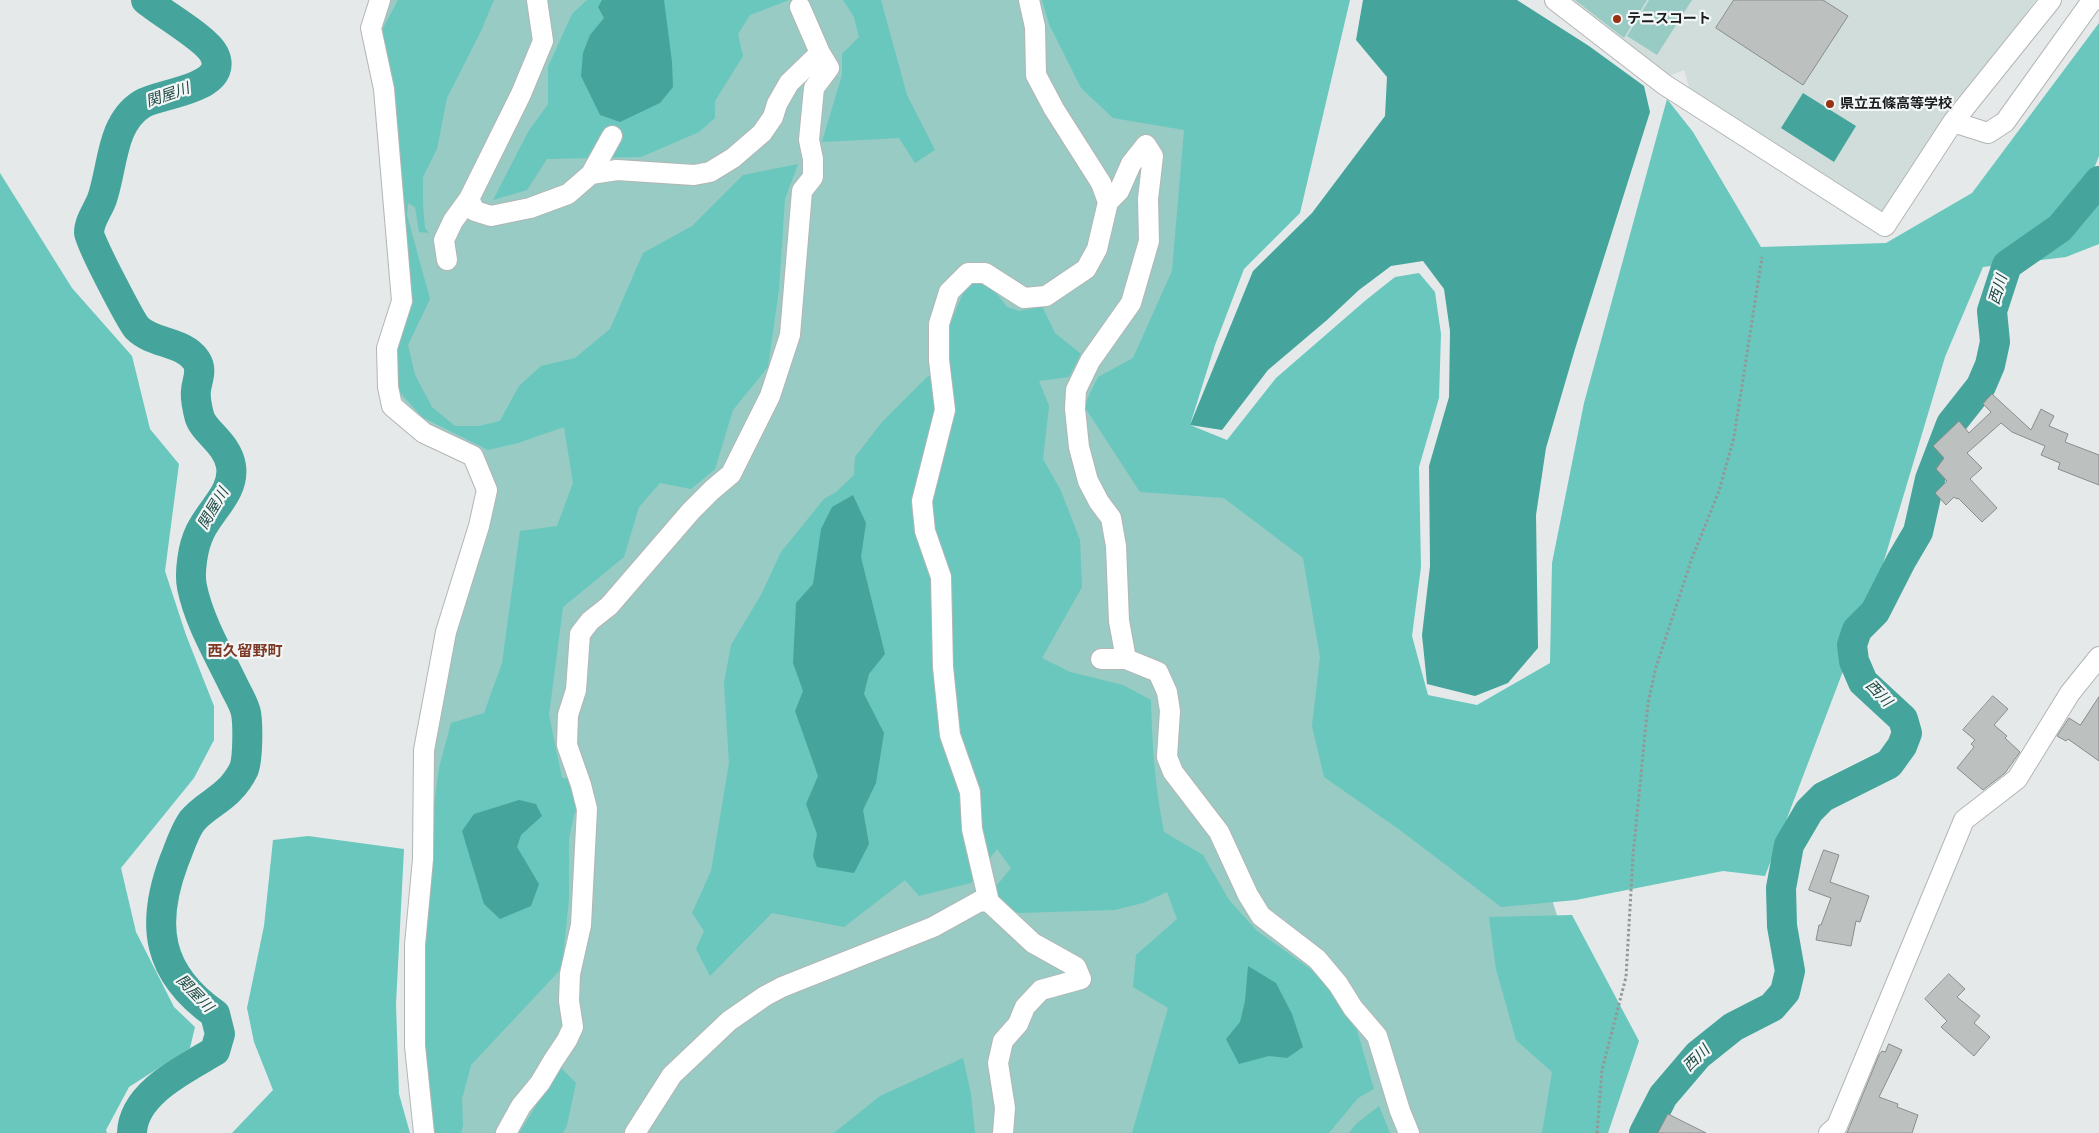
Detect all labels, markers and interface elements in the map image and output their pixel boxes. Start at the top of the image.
place label: テニスコート [1627,11,1711,27]
marker: テニスコート [1611,13,1623,25]
water label: 関屋川 [144,80,192,112]
place label: 県立五條高等学校 [1840,96,1952,112]
marker: 県立五條高等学校 [1824,98,1836,110]
water label: 西川 [1986,273,2012,307]
water label: 関屋川 [195,485,233,533]
district label: 西久留野町 [208,643,282,661]
water label: 西川 [1861,677,1895,711]
water label: 関屋川 [172,972,216,1016]
water label: 西川 [1680,1042,1714,1076]

